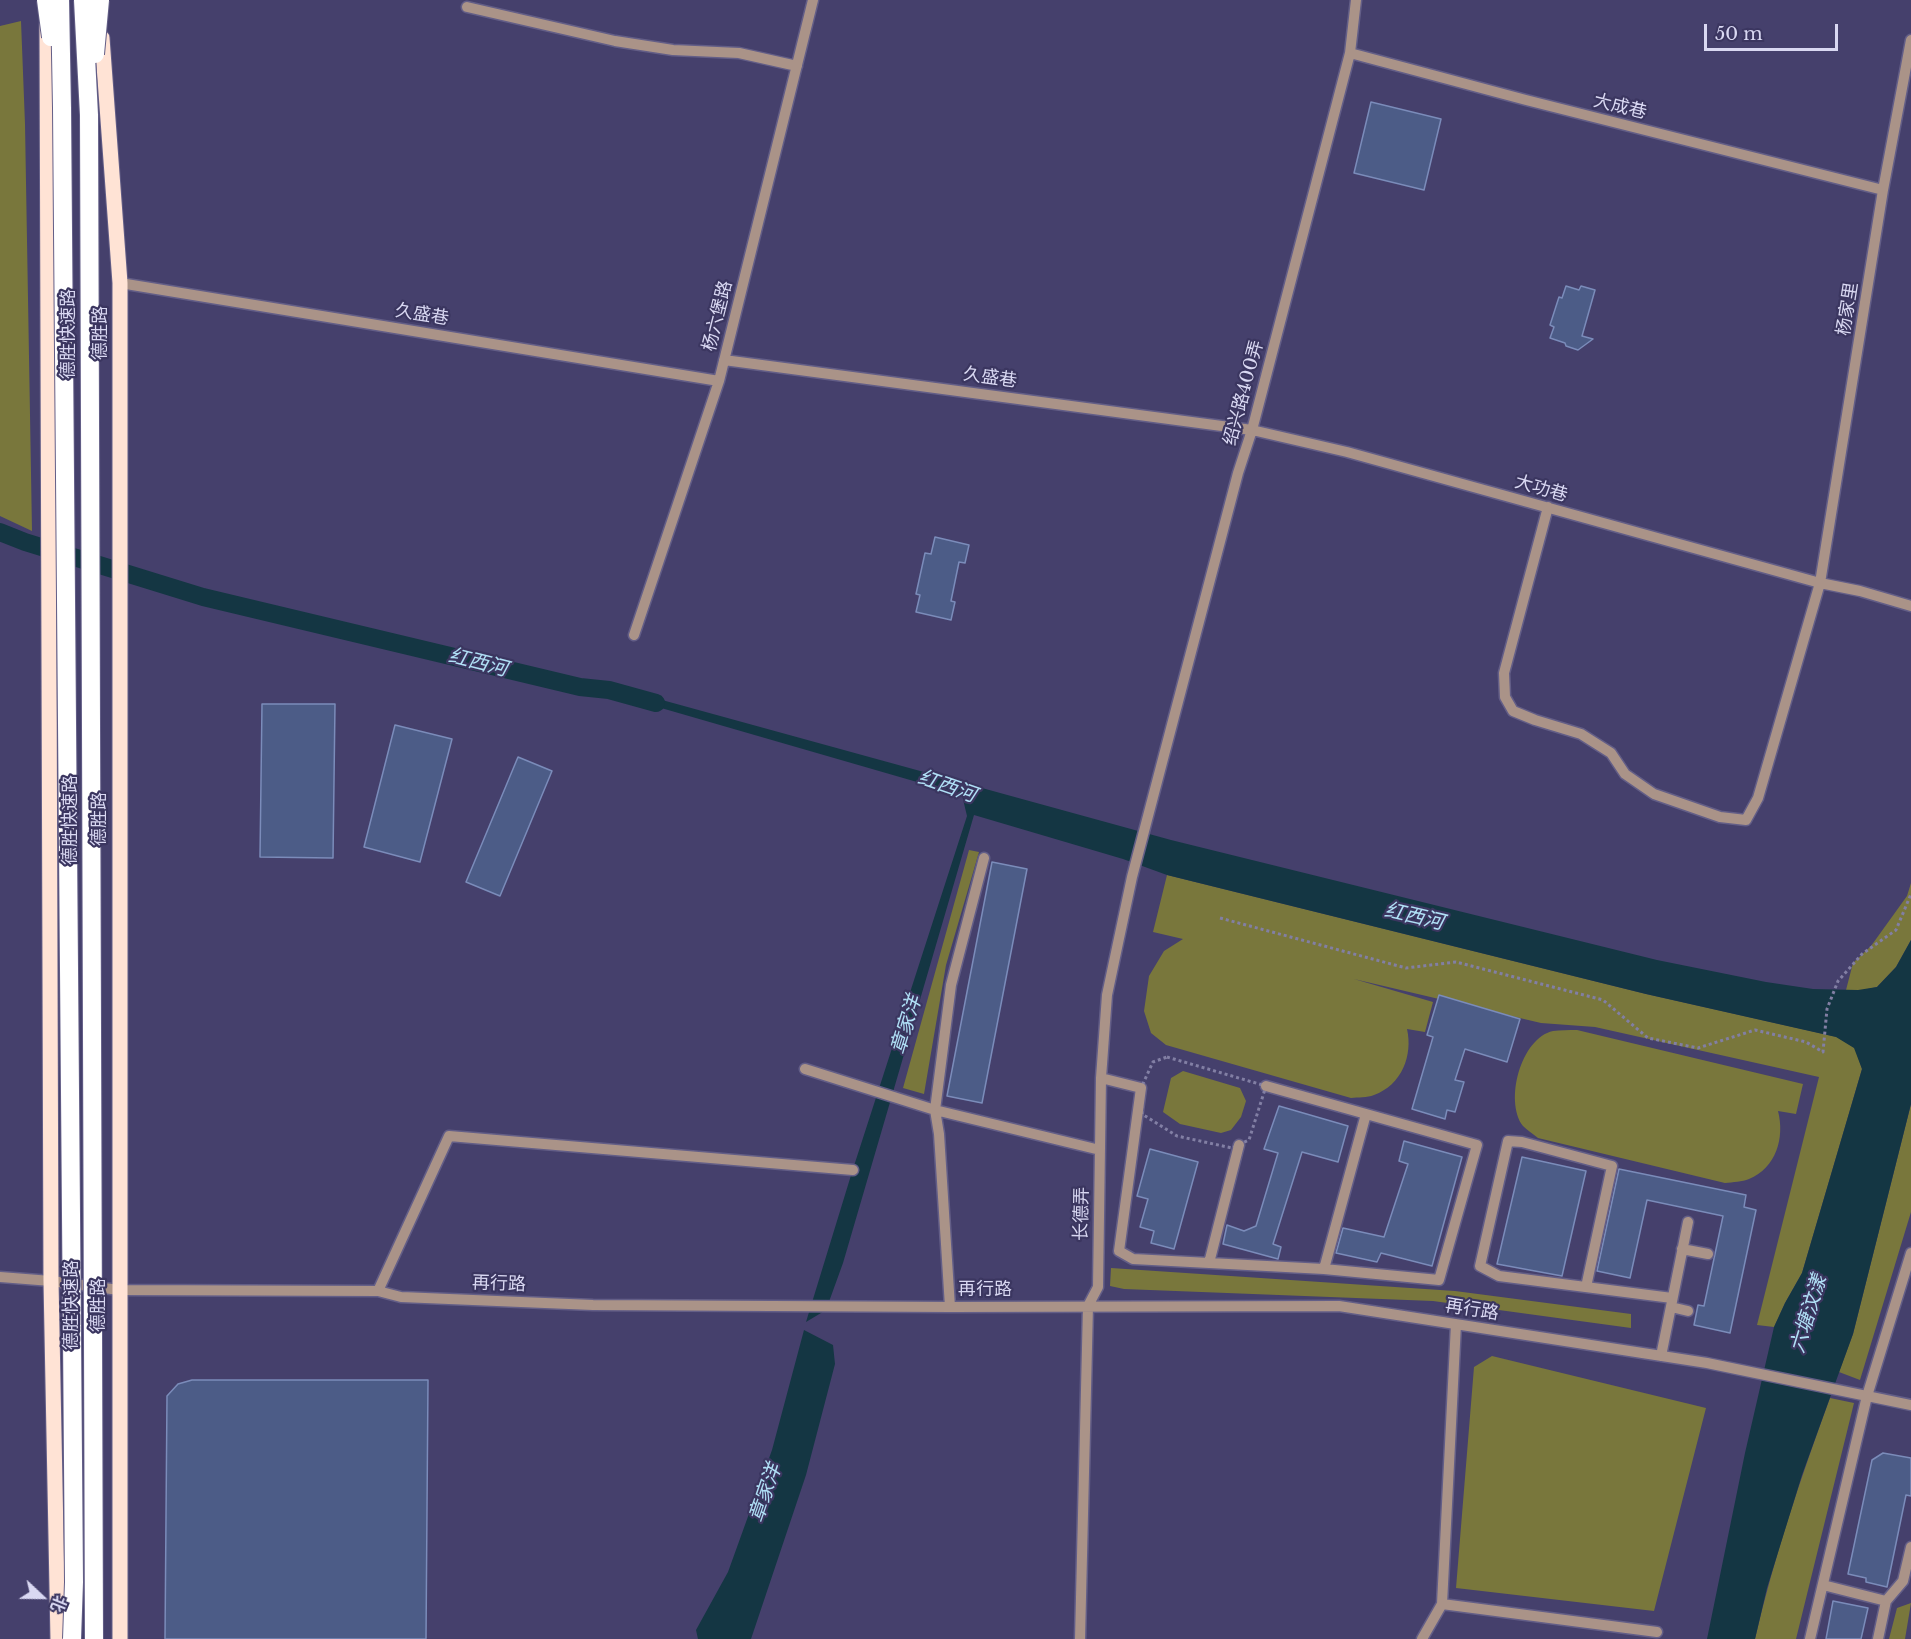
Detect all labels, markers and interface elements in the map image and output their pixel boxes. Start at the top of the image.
scale bar [1707,12,1840,50]
text: 50 m [1715,23,1763,45]
street label: 大成巷 [1591,90,1649,124]
street label: 杨六堡路 [699,278,737,354]
street label: 杨家里 [1833,281,1863,337]
street label: 德胜快速路 [58,289,80,379]
street label: 久盛巷 [394,300,450,330]
street label: 德胜路 [90,306,112,360]
street label: 绍兴路400弄 [1220,338,1268,448]
street label: 久盛巷 [962,364,1018,392]
street label: 大功巷 [1512,471,1570,507]
water label: 红西河 [446,644,510,682]
water label: 红西河 [915,766,979,808]
street label: 德胜快速路 [60,775,82,865]
street label: 德胜路 [89,792,111,846]
water label: 红西河 [1382,899,1446,935]
water label: 章家洋 [887,993,927,1057]
street label: 长德弄 [1071,1187,1093,1241]
street label: 德胜快速路 [61,1260,83,1350]
street label: 再行路 [472,1272,526,1296]
water label: 六塘汶漾 [1786,1272,1832,1356]
street label: 德胜路 [88,1278,110,1332]
street label: 再行路 [958,1279,1012,1301]
street label: 再行路 [1444,1295,1500,1325]
water label: 章家洋 [745,1461,787,1525]
north arrow [12,1567,72,1627]
text: 北 [46,1593,71,1615]

